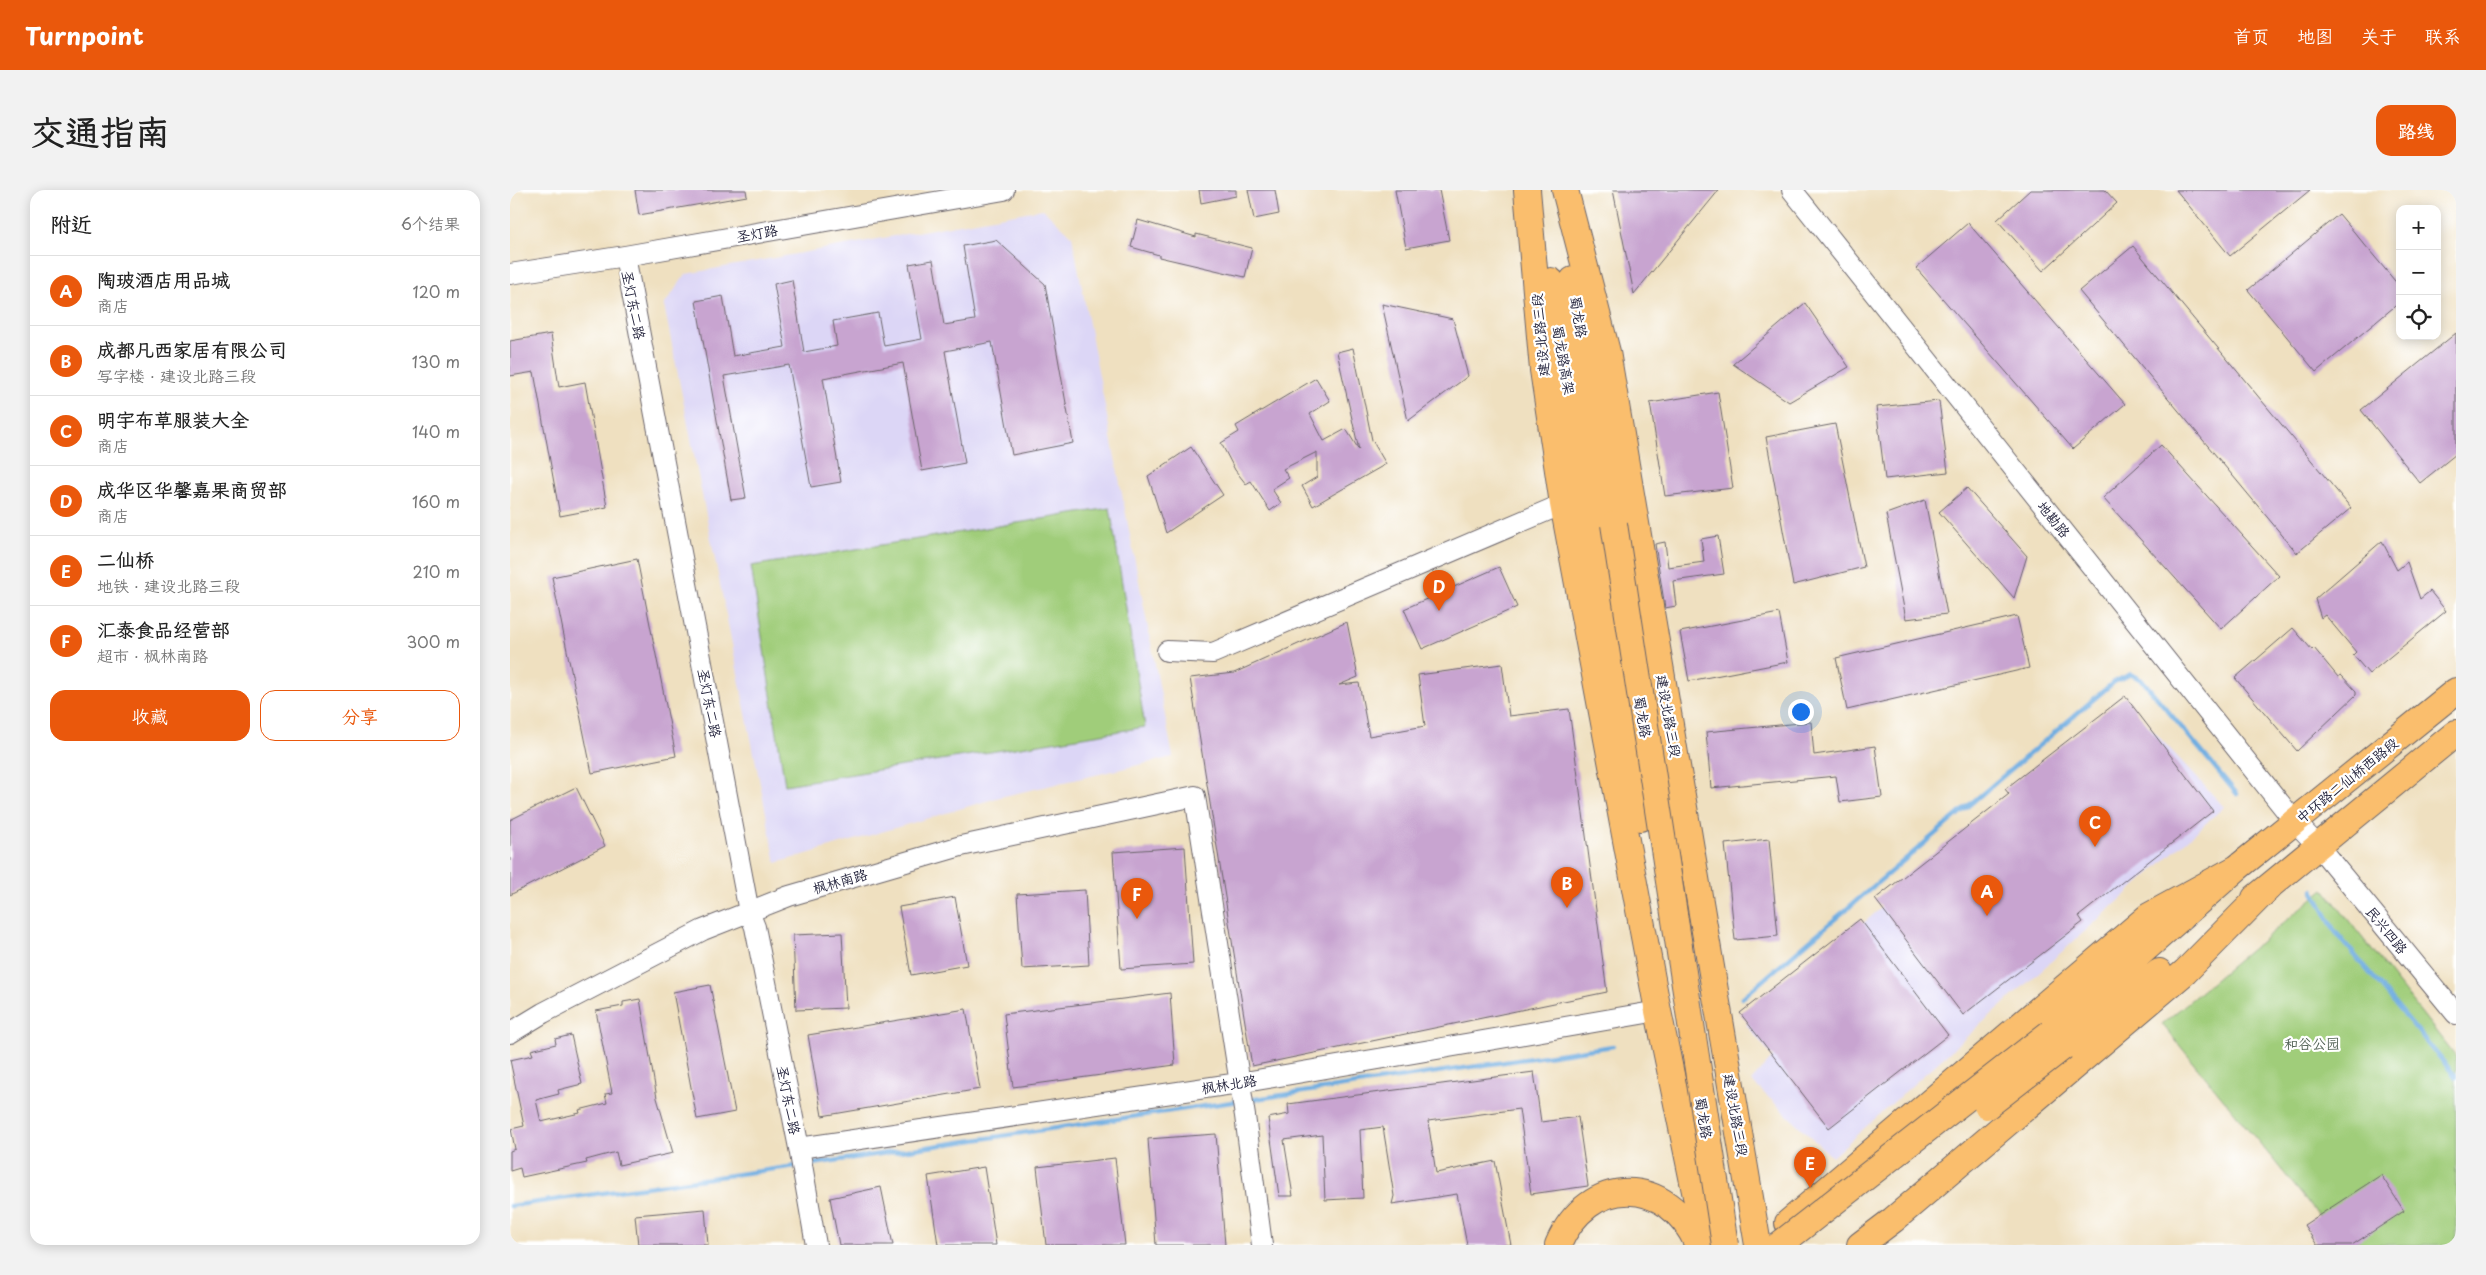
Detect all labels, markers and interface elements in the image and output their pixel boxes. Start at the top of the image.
text: Turnpoint [25,17,144,53]
text: 首页 [2233,22,2269,49]
text: 地图 [2297,22,2333,49]
text: 关于 [2361,22,2397,49]
text: 联系 [2425,22,2461,49]
text: 交通指南 [30,104,170,157]
button: 路线 [2376,105,2456,156]
map controls [2396,205,2441,340]
button: + [2396,205,2441,250]
text: 附近 [50,207,92,239]
text: 6个结果 [401,211,460,235]
street label: 圣灯路 [734,219,780,247]
button: − [2396,250,2441,295]
text: 陶玻酒店用品城 [97,265,230,293]
street label: 圣灯东二路 [617,269,651,341]
text: A [60,279,72,303]
text: 120 m [413,279,460,303]
street label: 建设北路三段 [1526,292,1554,378]
text: 商店 [97,293,129,317]
street label: 蜀龙路 [1565,295,1593,339]
button: locate [2396,295,2441,340]
street label: 蜀龙路高架 [1548,324,1580,396]
text: 成都凡西家居有限公司 [97,335,287,363]
text: B [61,349,71,373]
text: 130 m [412,349,460,373]
text: 写字楼 · 建设北路三段 [97,363,256,387]
text: 明宇布草服装大全 [97,405,249,433]
text: C [60,419,72,443]
text: 140 m [412,419,460,443]
text: 商店 [97,433,129,457]
text: 成华区华馨嘉果商贸部 [97,475,287,503]
text: D [60,489,72,513]
text: 160 m [412,489,460,513]
street label: 地勘路 [2033,496,2075,542]
text: 商店 [97,503,129,527]
text: 二仙桥 [97,545,154,573]
text: E [61,559,71,583]
text: 210 m [412,559,460,583]
pin: D [1423,570,1455,611]
text: 地铁 · 建设北路三段 [97,573,240,597]
text: 汇泰食品经营部 [97,615,230,643]
text: F [61,629,71,653]
text: 300 m [406,629,460,653]
text: 超市 · 枫林南路 [97,643,208,667]
street label: 圣灯东二路 [693,667,727,739]
street label: 建设北路三段 [1651,673,1687,759]
button: 收藏 [50,690,250,741]
button: 分享 [260,690,460,741]
street label: 蜀龙路 [1629,695,1657,739]
your location [1788,699,1814,725]
street label: 中环路二仙桥西路段 [2291,732,2403,828]
pin: C [2079,806,2111,847]
street label: 枫林南路 [810,863,870,899]
pin: B [1551,867,1583,908]
pin: A [1971,875,2003,916]
pin: F [1121,878,1153,919]
street label: 民兴四路 [2361,902,2413,958]
park label: 和谷公园 [2284,1033,2340,1054]
street label: 圣灯东二路 [772,1064,806,1136]
street label: 枫林北路 [1200,1069,1258,1099]
street label: 建设北路三段 [1718,1072,1754,1158]
street label: 蜀龙路 [1690,1096,1718,1140]
pin: E [1794,1147,1826,1188]

